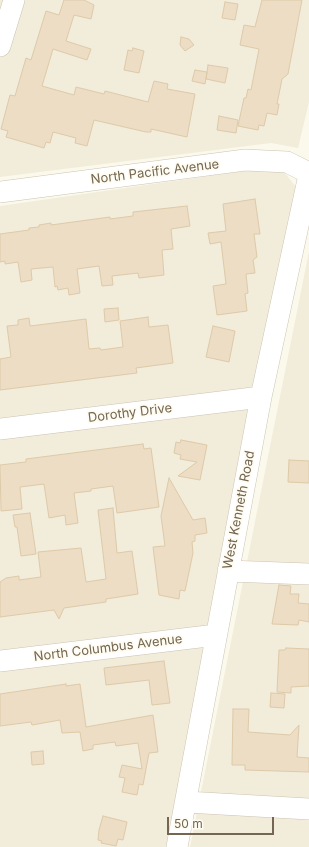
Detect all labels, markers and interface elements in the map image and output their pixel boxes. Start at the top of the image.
street label: North Pacific Avenue [90,156,220,188]
street label: Dorothy Drive [87,400,173,426]
street label: West Kenneth Road [220,450,258,570]
street label: North Columbus Avenue [33,631,183,665]
scale bar [169,809,276,835]
text: 50 m [174,816,203,831]

